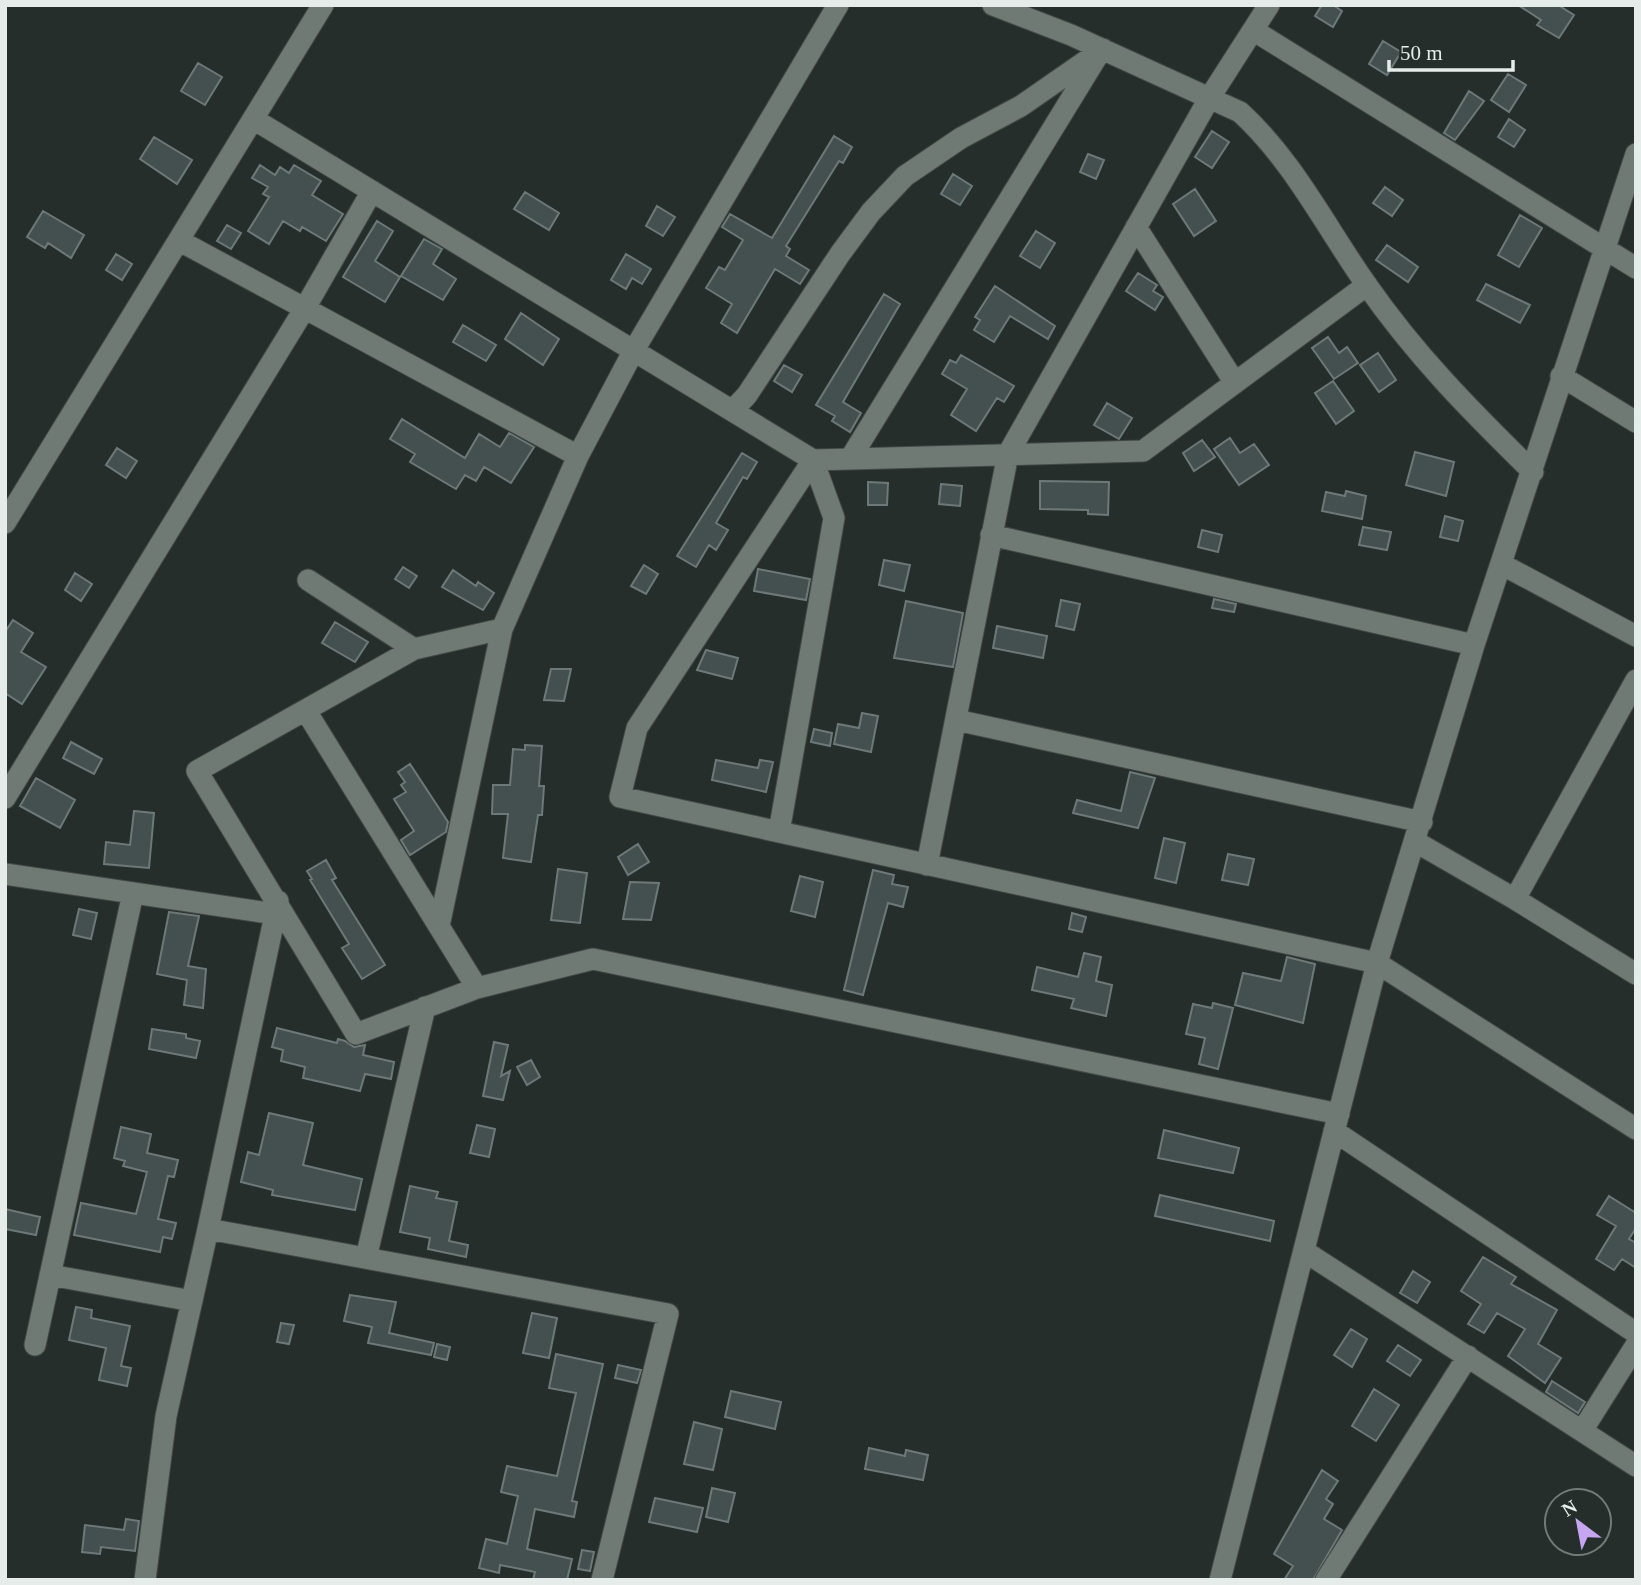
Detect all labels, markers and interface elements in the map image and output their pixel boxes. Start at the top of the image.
scale bar [1389,28,1513,72]
text: 50 m [1400,41,1443,65]
north arrow [1543,1487,1613,1557]
text: N [1558,1495,1581,1521]

